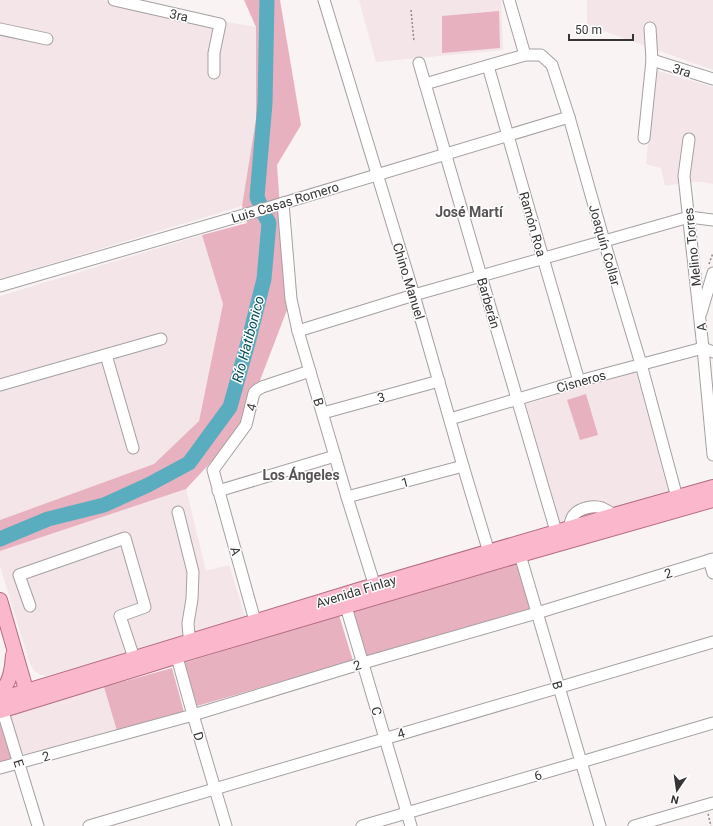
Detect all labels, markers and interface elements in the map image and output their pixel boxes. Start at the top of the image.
street label: 3ra [168,6,190,25]
scale bar [569,16,633,42]
text: 50 m [575,23,602,37]
street label: 3ra [671,60,693,80]
street label: Luis Casas Romero [230,179,341,226]
street label: Ramón Roa [516,190,549,258]
street label: Joaquín Collar [586,203,623,288]
district label: José Martí [435,204,504,220]
street label: Melino Torres [681,207,704,287]
street label: Chino Manuel [390,241,427,321]
street label: Barberán [474,276,503,330]
water label: Río Hatibonico [229,294,267,384]
street label: A [694,321,709,332]
street label: Cisneros [555,367,608,396]
street label: 3 [376,389,387,406]
street label: B [310,396,327,408]
street label: 4 [243,401,260,412]
district label: Los Ángeles [262,466,340,483]
street label: 1 [400,474,411,491]
street label: A [227,545,244,558]
street label: 2 [662,565,674,582]
street label: Avenida Finlay [314,572,398,611]
street label: 2 [351,657,363,674]
street label: B [549,679,566,691]
street label: C [368,705,385,717]
street label: 4 [396,725,407,742]
street label: D [190,730,207,742]
street label: 2 [41,748,52,765]
street label: E [10,757,27,769]
street label: 6 [533,767,544,784]
north arrow [657,770,697,810]
text: N [669,792,680,806]

